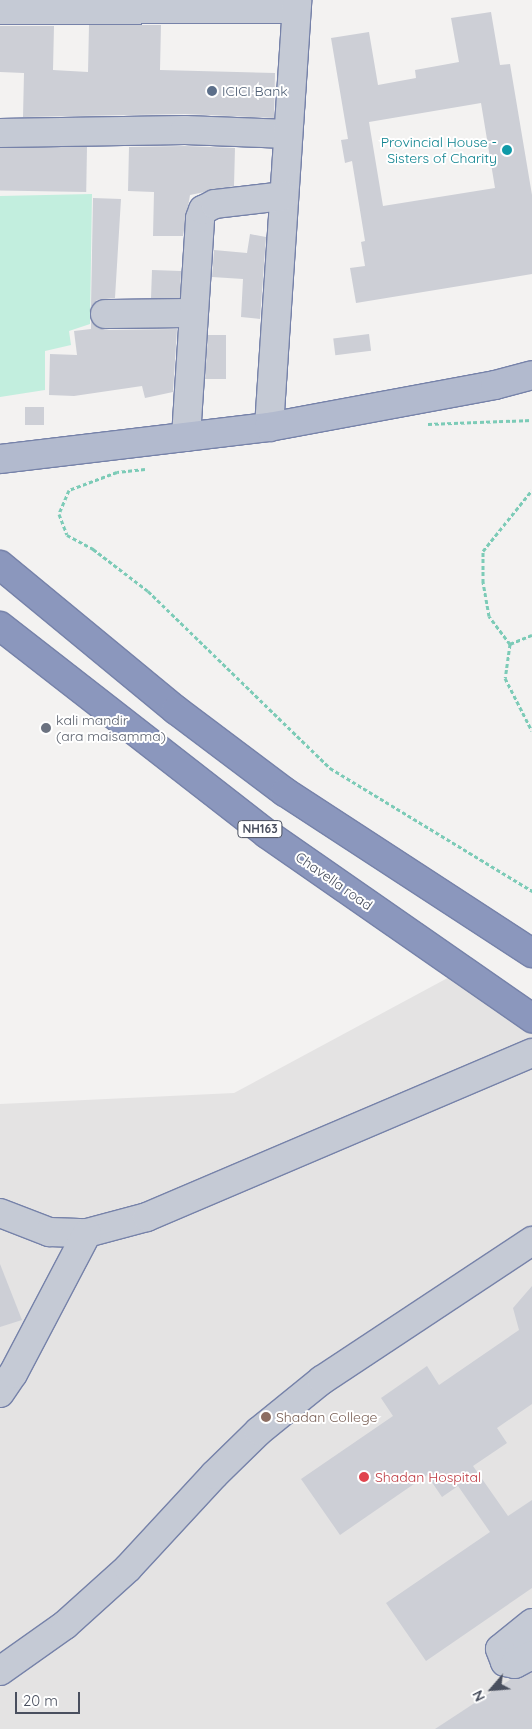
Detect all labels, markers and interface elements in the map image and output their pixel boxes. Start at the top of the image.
place label: ICICI Bank [222,83,288,99]
marker: ICICI Bank [206,85,218,97]
place label: Provincial House - Sisters of Charity [381,134,497,166]
marker: Provincial House - Sisters of Charity [501,144,513,156]
place label: kali mandir (ara maisamma) [56,712,166,744]
marker: kali mandir (ara maisamma) [40,722,52,734]
road number: NH163 [236,820,284,839]
street label: Chavella road [292,848,376,914]
place label: Shadan College [276,1409,377,1425]
marker: Shadan College [260,1411,272,1423]
place label: Shadan Hospital [375,1469,481,1485]
marker: Shadan Hospital [357,1470,371,1484]
north arrow [467,1664,517,1714]
scale bar [18,1682,82,1714]
text: N [468,1687,489,1704]
text: 20 m [23,1691,58,1710]

